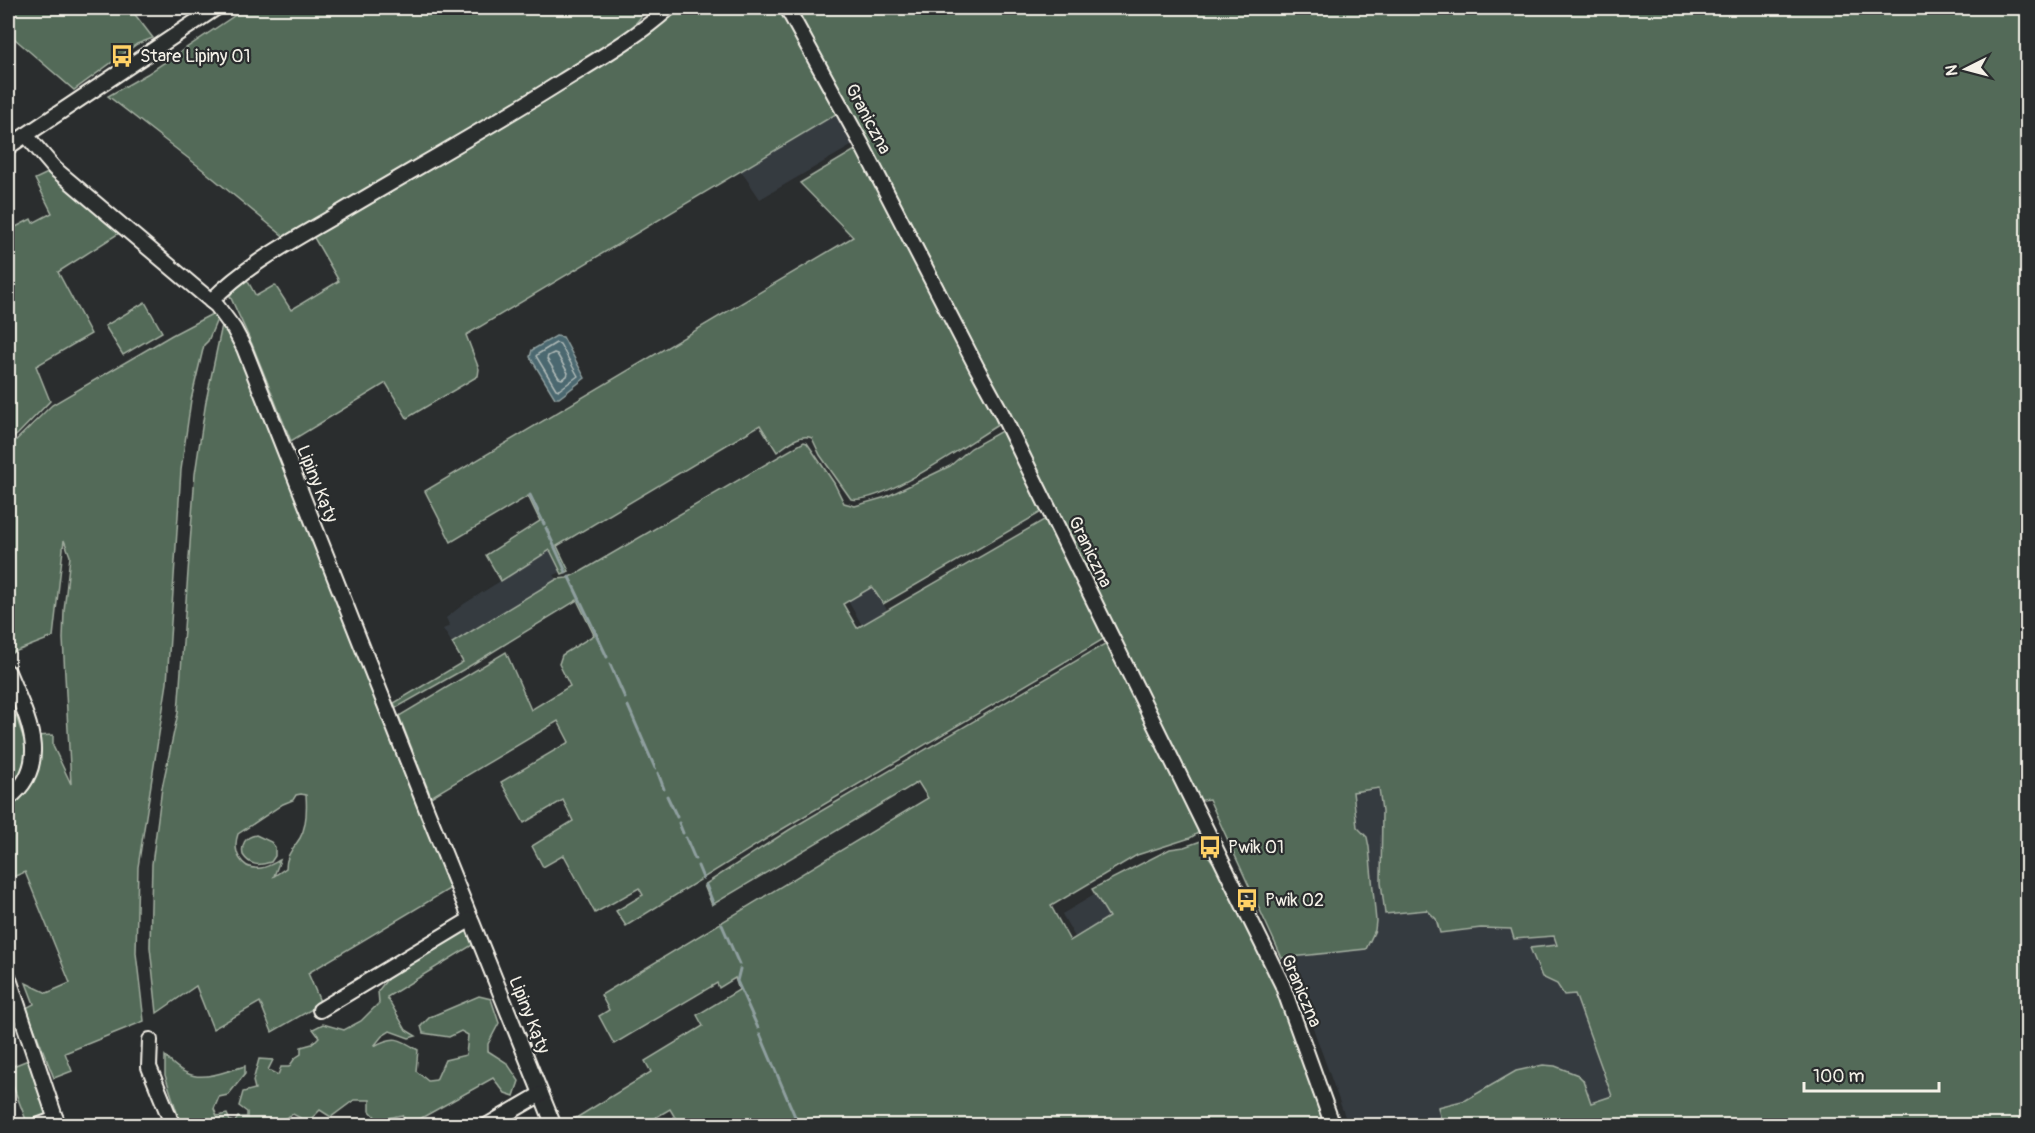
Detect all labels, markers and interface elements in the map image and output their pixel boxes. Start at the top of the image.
north arrow [1936,39,1996,99]
bus stop icon: Stare Lipiny 01 [109,43,135,69]
place label: Stare Lipiny 01 [140,45,251,68]
text: N [1942,64,1963,77]
street label: Graniczna [840,80,896,158]
street label: Lipiny Kąty [291,442,343,526]
street label: Graniczna [1063,513,1117,591]
bus stop icon: Pwik 01 [1197,834,1223,860]
place label: Pwik 01 [1228,836,1284,859]
bus stop icon: Pwik 02 [1234,887,1260,913]
place label: Pwik 02 [1265,889,1324,912]
street label: Graniczna [1275,951,1327,1031]
street label: Lipiny Kąty [503,973,555,1057]
scale bar [1804,1055,1939,1093]
text: 100 m [1813,1065,1865,1088]

